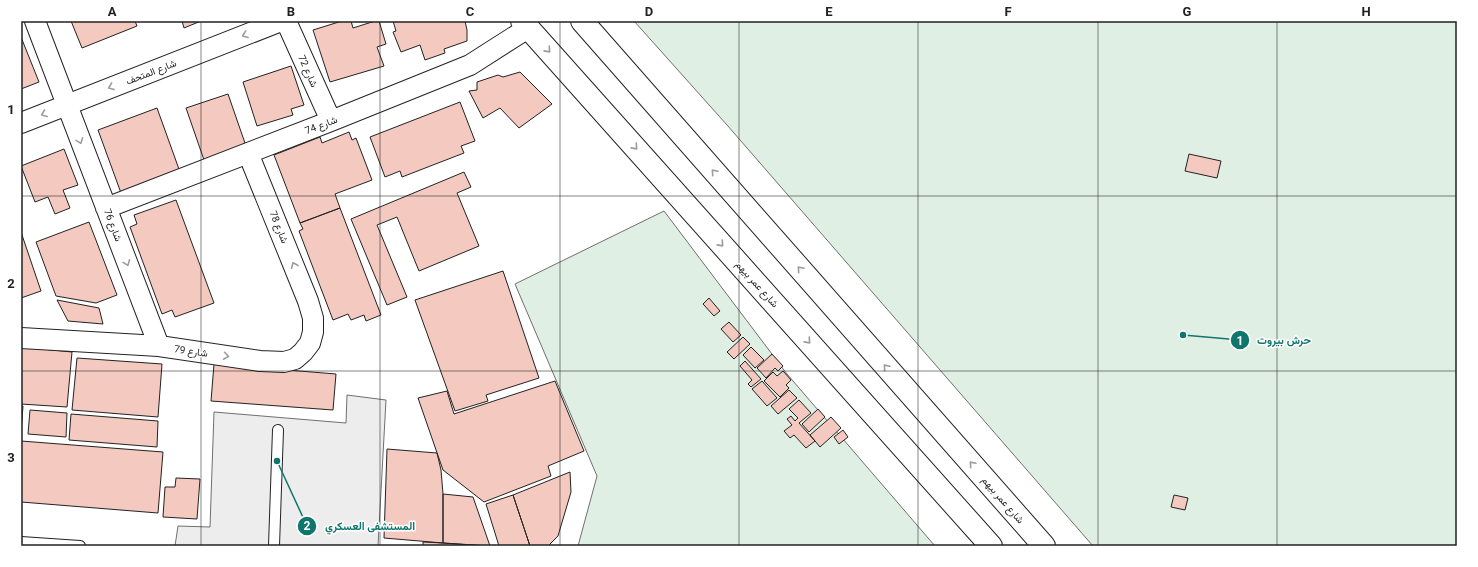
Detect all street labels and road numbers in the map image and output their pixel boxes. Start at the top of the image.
street label: شارع 72 [295,53,320,89]
street label: شارع المتحف [124,57,178,88]
street label: شارع 74 [303,114,339,137]
street label: شارع 76 [101,207,124,243]
street label: شارع 78 [267,209,290,245]
street label: شارع عمر بيهم [733,259,781,310]
street label: شارع 79 [173,343,209,360]
street label: شارع عمر بيهم [979,474,1026,526]

